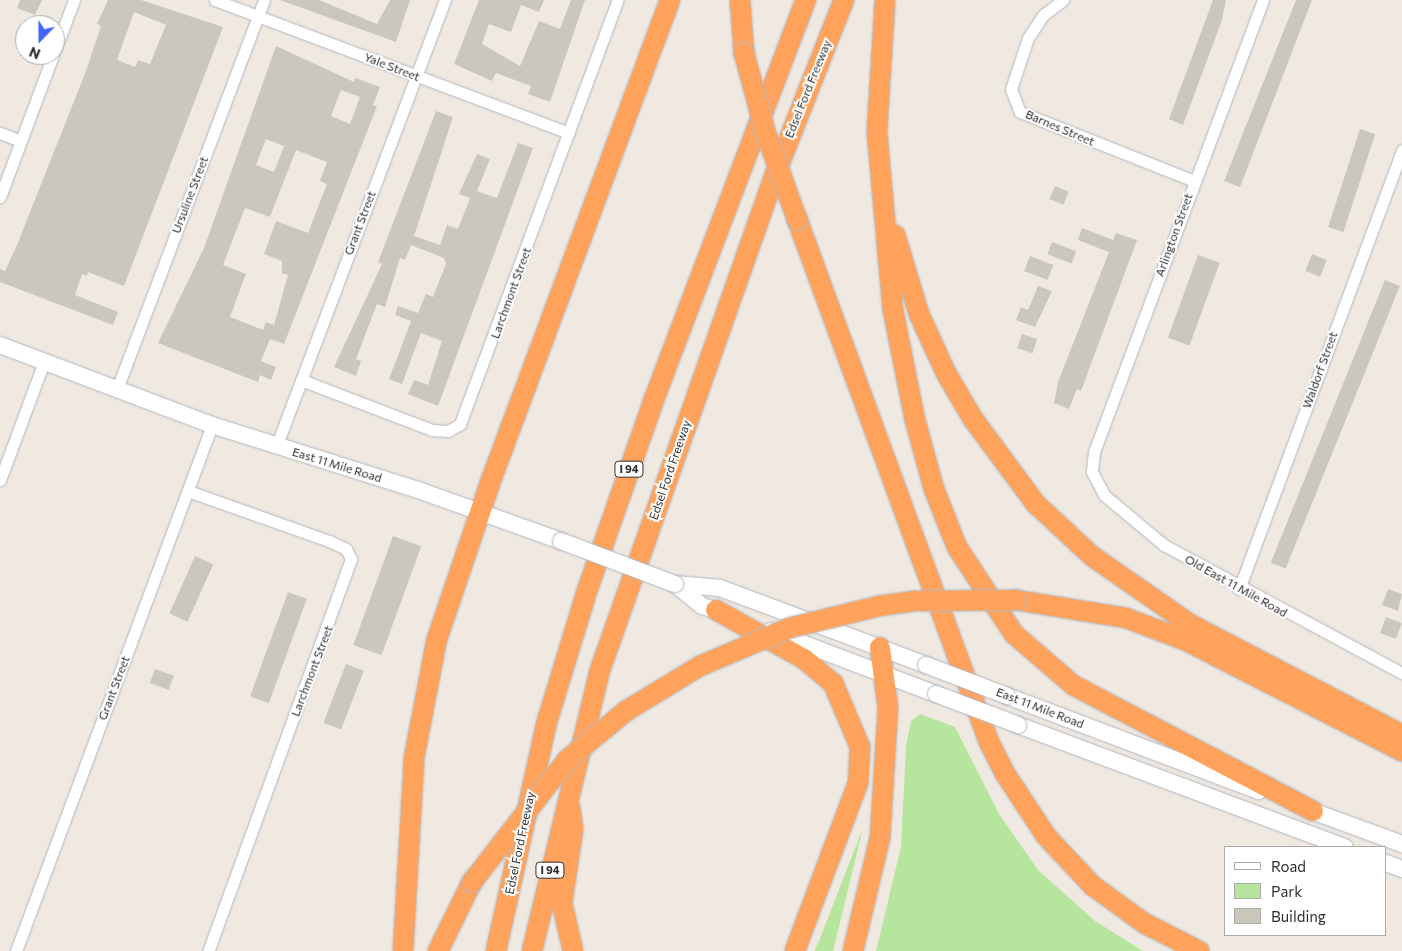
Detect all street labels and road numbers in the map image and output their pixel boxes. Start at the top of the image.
street label: Edsel Ford Freeway [782,38,834,140]
street label: Yale Street [362,50,422,84]
street label: Barnes Street [1023,107,1097,149]
street label: Ursuline Street [169,155,211,235]
street label: Grant Street [341,189,379,257]
street label: Arlington Street [1152,191,1196,279]
street label: Larchmont Street [488,245,534,341]
street label: Waldorf Street [1299,330,1341,410]
street label: Edsel Ford Freeway [646,418,694,522]
street label: East 11 Mile Road [290,445,384,485]
road number: I 94 [614,460,644,478]
street label: Old East 11 Mile Road [1182,552,1290,620]
street label: Larchmont Street [288,624,336,718]
street label: Grant Street [95,654,133,722]
street label: East 11 Mile Road [994,685,1086,731]
street label: Edsel Ford Freeway [502,790,538,896]
road number: I 94 [535,862,565,878]

